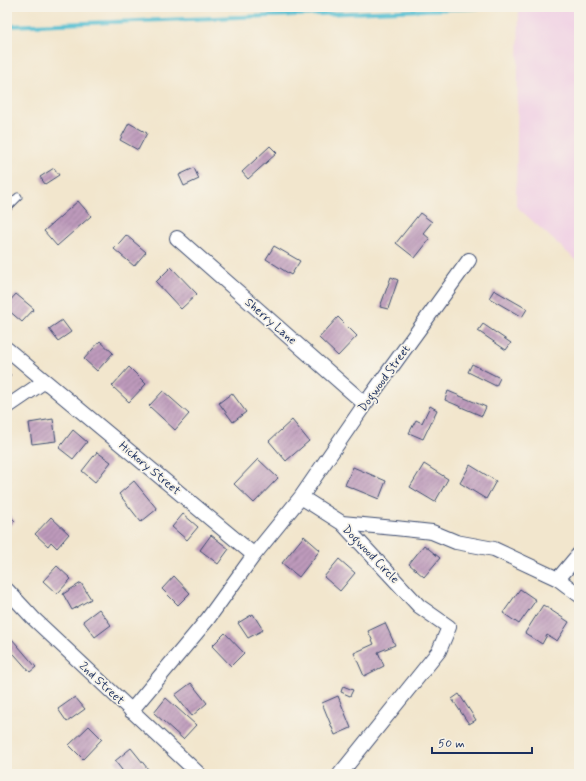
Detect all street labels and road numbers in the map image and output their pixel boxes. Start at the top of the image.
street label: Sherry Lane [241,295,300,349]
street label: Dogwood Street [355,342,416,416]
street label: Hickory Street [115,438,184,500]
street label: Dogwood Circle [338,522,402,588]
street label: 2nd Street [75,659,128,709]

